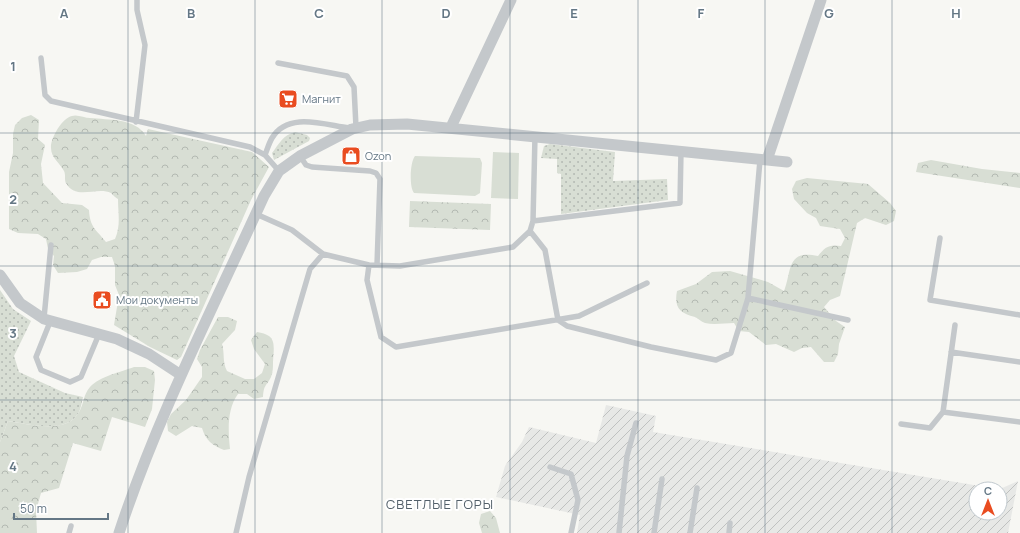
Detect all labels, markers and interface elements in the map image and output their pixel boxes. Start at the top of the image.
text: A [60,4,69,22]
text: B [187,4,195,22]
text: C [314,4,324,22]
text: D [441,4,451,22]
text: E [570,4,578,22]
text: F [698,4,705,22]
text: G [824,4,834,22]
text: H [951,4,961,22]
text: 1 [10,57,16,75]
supermarket icon: Магнит [277,88,299,110]
place label: Магнит [302,91,341,106]
shop icon: Ozon [340,145,362,167]
place label: Ozon [365,148,391,163]
text: 2 [9,190,17,208]
public building icon: Мои документы [91,289,113,311]
place label: Мои документы [116,292,198,307]
text: 3 [9,324,17,342]
text: 4 [9,457,17,475]
north arrow [968,481,1008,521]
text: С [984,483,992,498]
scale bar [14,495,108,521]
district label: СВЕТЛЫЕ ГОРЫ [386,495,494,513]
text: 50 m [20,500,47,517]

